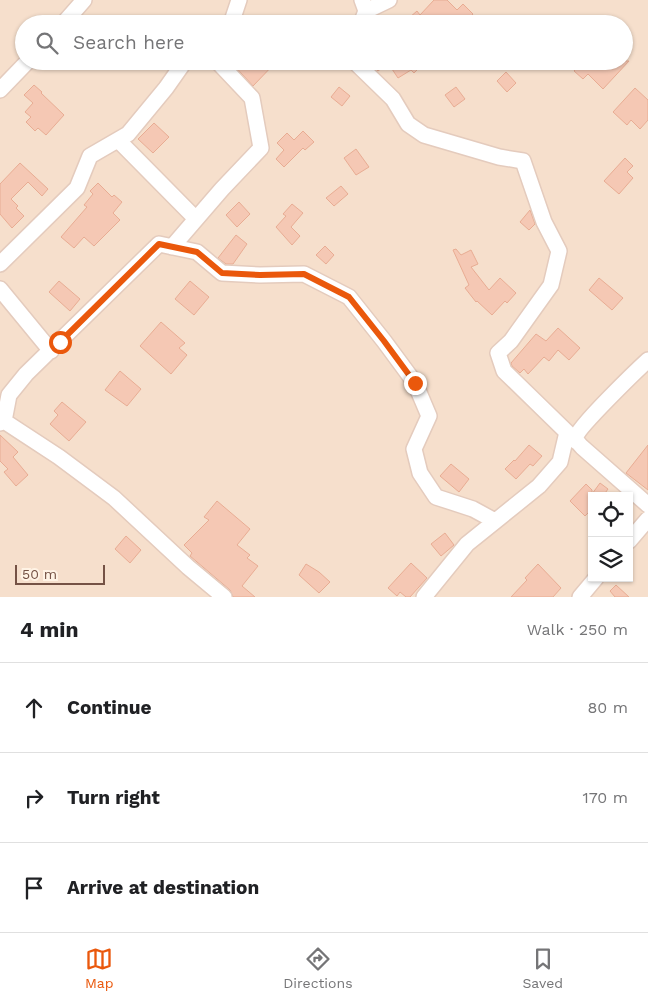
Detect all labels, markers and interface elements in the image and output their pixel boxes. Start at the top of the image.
search box [15,15,633,70]
icon: search [33,29,61,57]
text: Search here [73,31,184,54]
route start [49,331,72,354]
route end [404,372,427,395]
map controls [588,492,633,582]
button: locate [588,492,633,537]
button: layers [588,537,633,582]
scale bar [15,562,105,585]
text: 50 m [22,566,57,582]
text: 4 min [20,617,78,642]
text: Walk · 250 m [527,620,628,639]
icon: ahead [20,694,48,722]
text: Continue [67,696,151,719]
text: 80 m [587,698,628,717]
icon: right [20,784,48,812]
text: Turn right [67,786,160,809]
text: 170 m [582,788,628,807]
icon: arrive [20,874,48,902]
text: Arrive at destination [67,876,259,899]
tab: Map [85,945,114,991]
tab: Directions [283,945,353,991]
tab: Saved [522,945,563,991]

